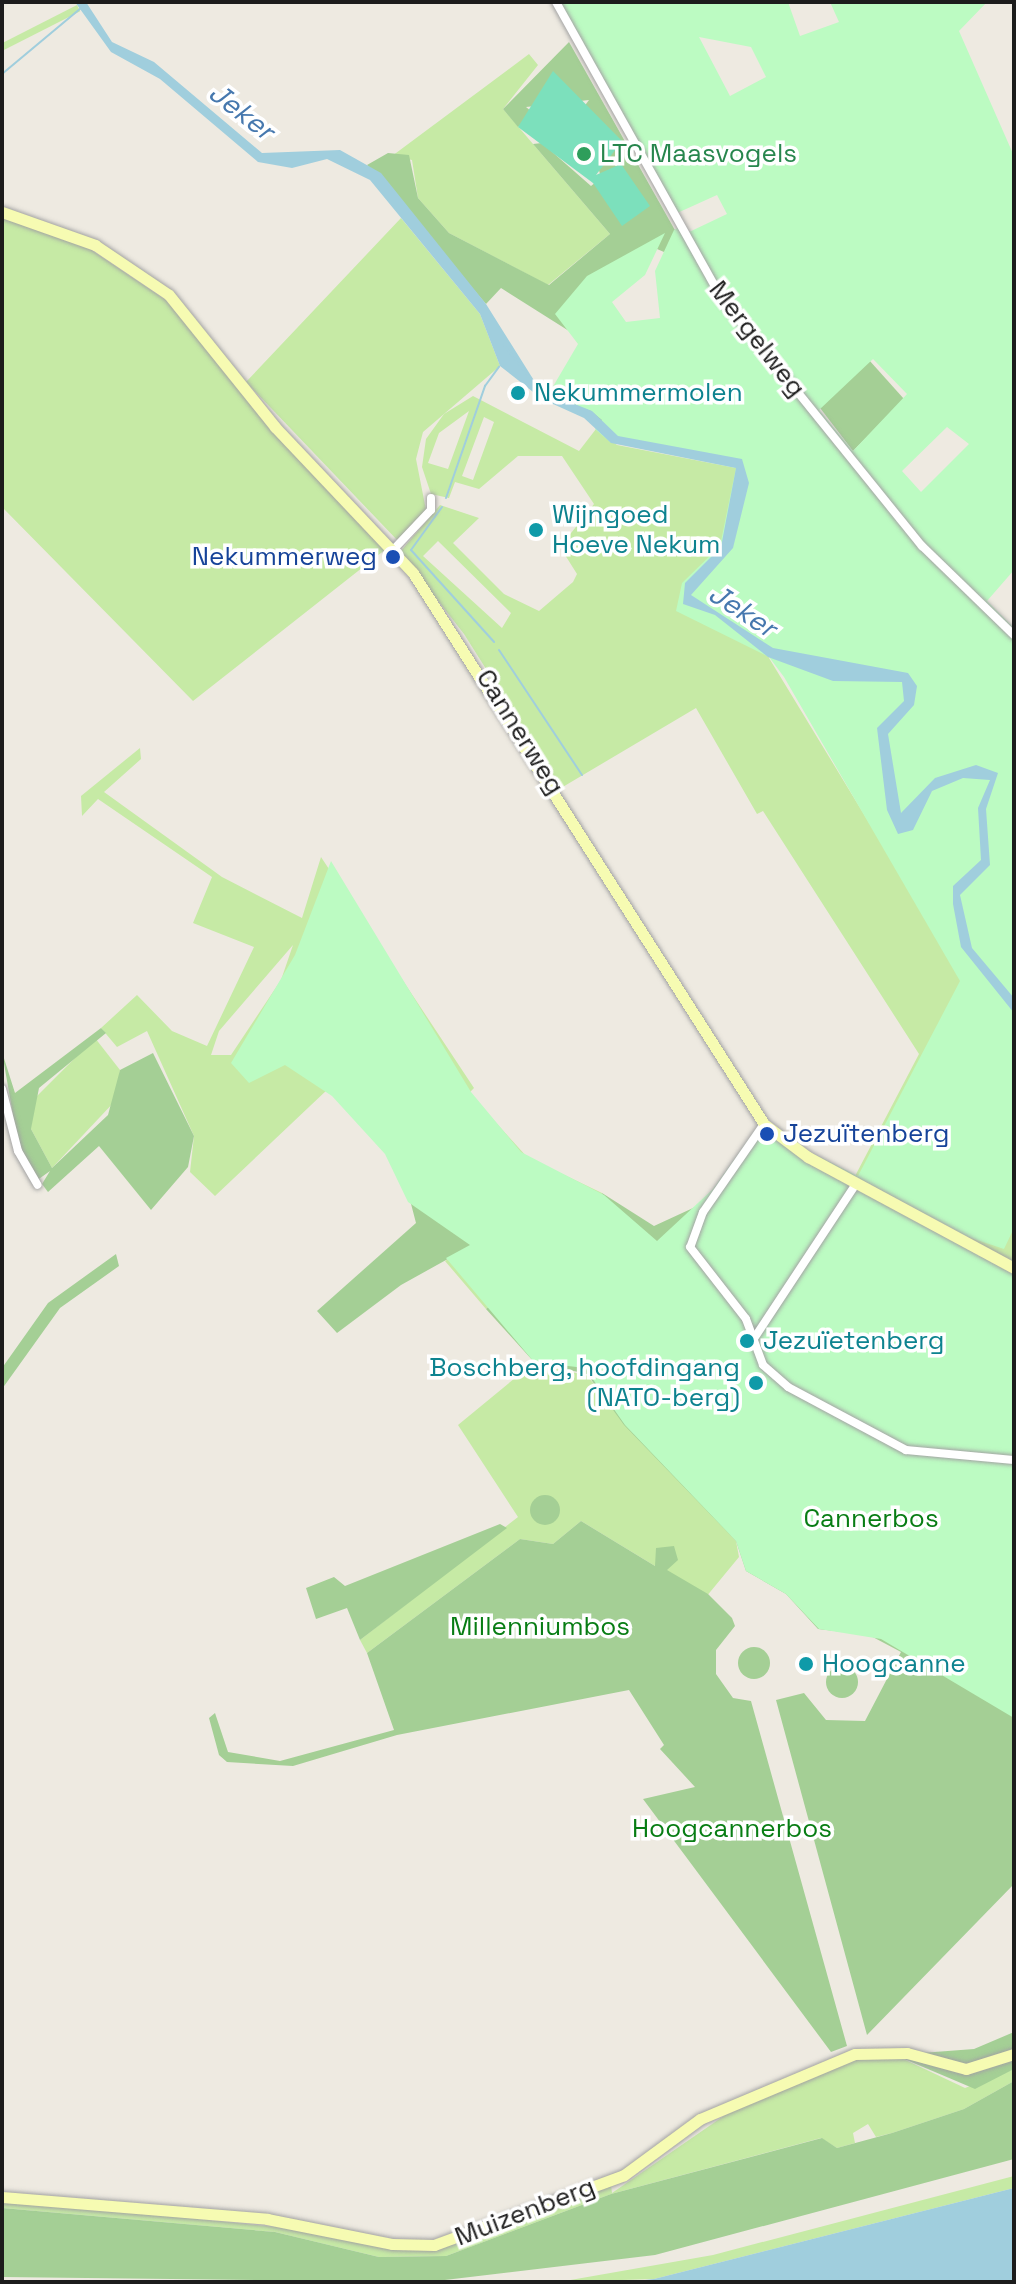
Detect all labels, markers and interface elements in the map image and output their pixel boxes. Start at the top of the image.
water label: Jeker [203,75,281,147]
place label: LTC Maasvogels [600,138,797,170]
marker: LTC Maasvogels [575,145,593,163]
street label: Mergelweg [702,275,812,403]
place label: Nekummermolen [534,377,743,409]
marker: Nekummermolen [509,384,527,402]
place label: Wijngoed Hoeve Nekum [552,499,720,560]
marker: Wijngoed Hoeve Nekum [527,521,545,539]
place label: Nekummerweg [192,541,377,573]
marker: Nekummerweg [384,548,402,566]
water label: Jeker [703,576,783,644]
street label: Cannerweg [469,664,571,800]
place label: Jezuïtenberg [783,1118,949,1150]
marker: Jezuïtenberg [758,1125,776,1143]
place label: Jezuïetenberg [763,1325,944,1357]
marker: Jezuïetenberg [738,1332,756,1350]
place label: Boschberg, hoofdingang (NATO-berg) [428,1352,740,1414]
marker: Boschberg, hoofdingang (NATO-berg) [747,1374,765,1392]
park label: Cannerbos [803,1503,939,1535]
park label: Millenniumbos [450,1611,630,1643]
place label: Hoogcanne [822,1648,966,1680]
marker: Hoogcanne [797,1655,815,1673]
park label: Hoogcannerbos [632,1813,832,1845]
street label: Muizenberg [451,2171,599,2253]

